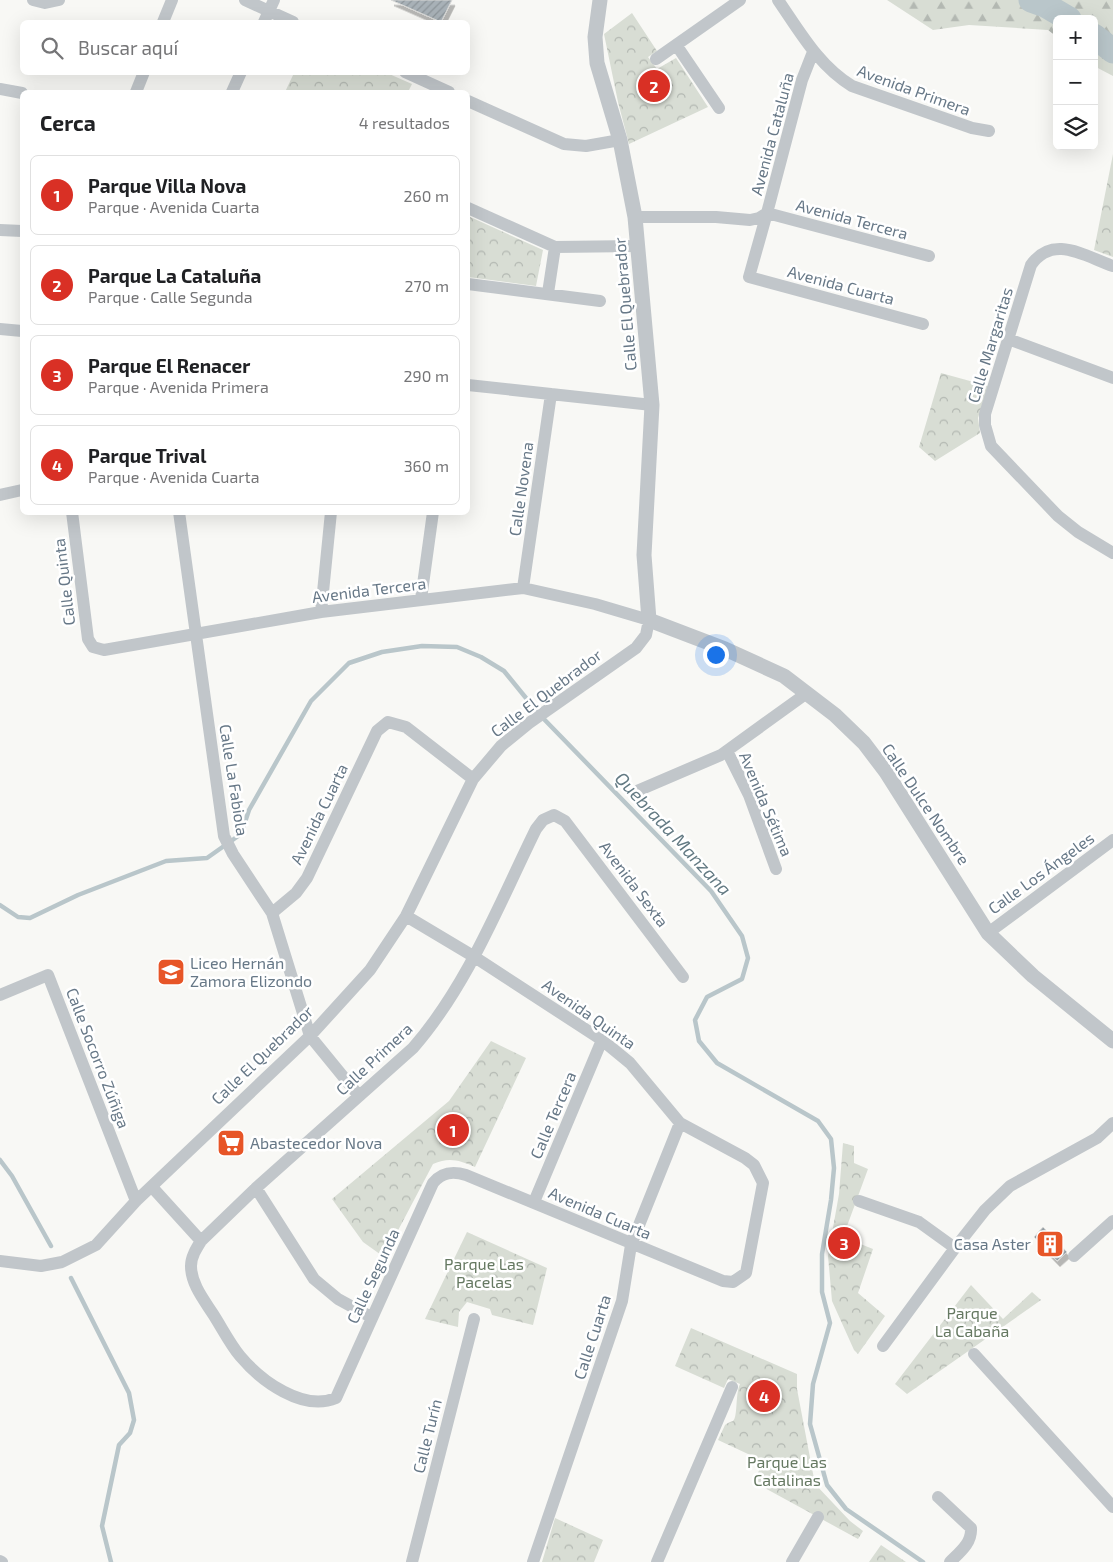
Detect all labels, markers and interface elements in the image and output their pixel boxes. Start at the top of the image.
map controls [1053,15,1098,150]
button: + [1053,15,1098,60]
search box [20,20,470,75]
icon: search [38,34,66,62]
text: Buscar aquí [78,36,178,59]
street label: Avenida Primera [855,60,973,119]
button: − [1053,60,1098,105]
pin: 2 [638,67,670,105]
street label: Avenida Cataluña [746,70,797,197]
button: layers [1053,105,1098,150]
text: Cerca [40,110,96,135]
text: 4 resultados [359,113,450,132]
text: Parque Villa Nova [88,174,246,197]
text: 1 [54,186,60,205]
text: 260 m [404,186,449,205]
street label: Avenida Tercera [794,194,910,243]
text: Parque · Avenida Cuarta [88,197,259,216]
street label: Calle El Quebrador [609,236,641,372]
street label: Avenida Cuarta [786,261,897,308]
text: Parque La Cataluña [88,264,261,287]
text: 2 [52,276,62,295]
text: 270 m [405,276,449,295]
street label: Calle Margaritas [963,285,1016,405]
text: Parque · Calle Segunda [88,287,253,306]
text: Parque El Renacer [88,354,250,377]
text: 3 [52,366,62,385]
text: 290 m [404,366,449,385]
text: Parque · Avenida Primera [88,377,269,396]
street label: Calle Novena [504,441,537,537]
text: Parque Trival [88,444,206,467]
text: 4 [52,456,62,475]
text: 360 m [404,456,449,475]
text: Parque · Avenida Cuarta [88,467,259,486]
street label: Calle Quinta [49,537,79,627]
street label: Avenida Tercera [311,573,427,606]
your location [703,642,729,668]
street label: Calle El Quebrador [487,644,606,741]
street label: Calle La Fabiola [216,723,253,837]
street label: Calle Dulce Nombre [879,739,974,868]
street label: Avenida Sétima [736,749,797,859]
street label: Avenida Cuarta [286,760,351,867]
water label: Quebrada Manzana [611,767,737,900]
street label: Calle Los Ángeles [984,828,1097,917]
street label: Avenida Sexta [596,837,673,930]
place label: Liceo Hernán Zamora Elizondo [190,953,312,990]
school or university icon: Liceo Hernán Zamora Elizondo [156,957,186,987]
street label: Avenida Quinta [538,974,640,1054]
street label: Calle Socorro Zúñiga [63,985,134,1131]
street label: Calle El Quebrador [207,1001,318,1109]
street label: Calle Primera [332,1019,416,1099]
street label: Calle Tercera [526,1068,579,1161]
pin: 1 [437,1111,469,1149]
supermarket icon: Abastecedor Nova [216,1128,246,1158]
place label: Abastecedor Nova [250,1133,382,1152]
street label: Avenida Cuarta [546,1182,654,1243]
pin: 3 [828,1224,860,1262]
street label: Calle Segunda [342,1225,403,1326]
building icon: Casa Aster [1035,1229,1065,1259]
place label: Casa Aster [954,1234,1032,1253]
park label: Parque Las Pacelas [444,1254,524,1291]
street label: Calle Cuarta [569,1292,614,1382]
park label: Parque La Cabaña [935,1303,1009,1340]
pin: 4 [748,1377,780,1415]
street label: Calle Turín [408,1397,445,1475]
park label: Parque Las Catalinas [747,1452,827,1489]

